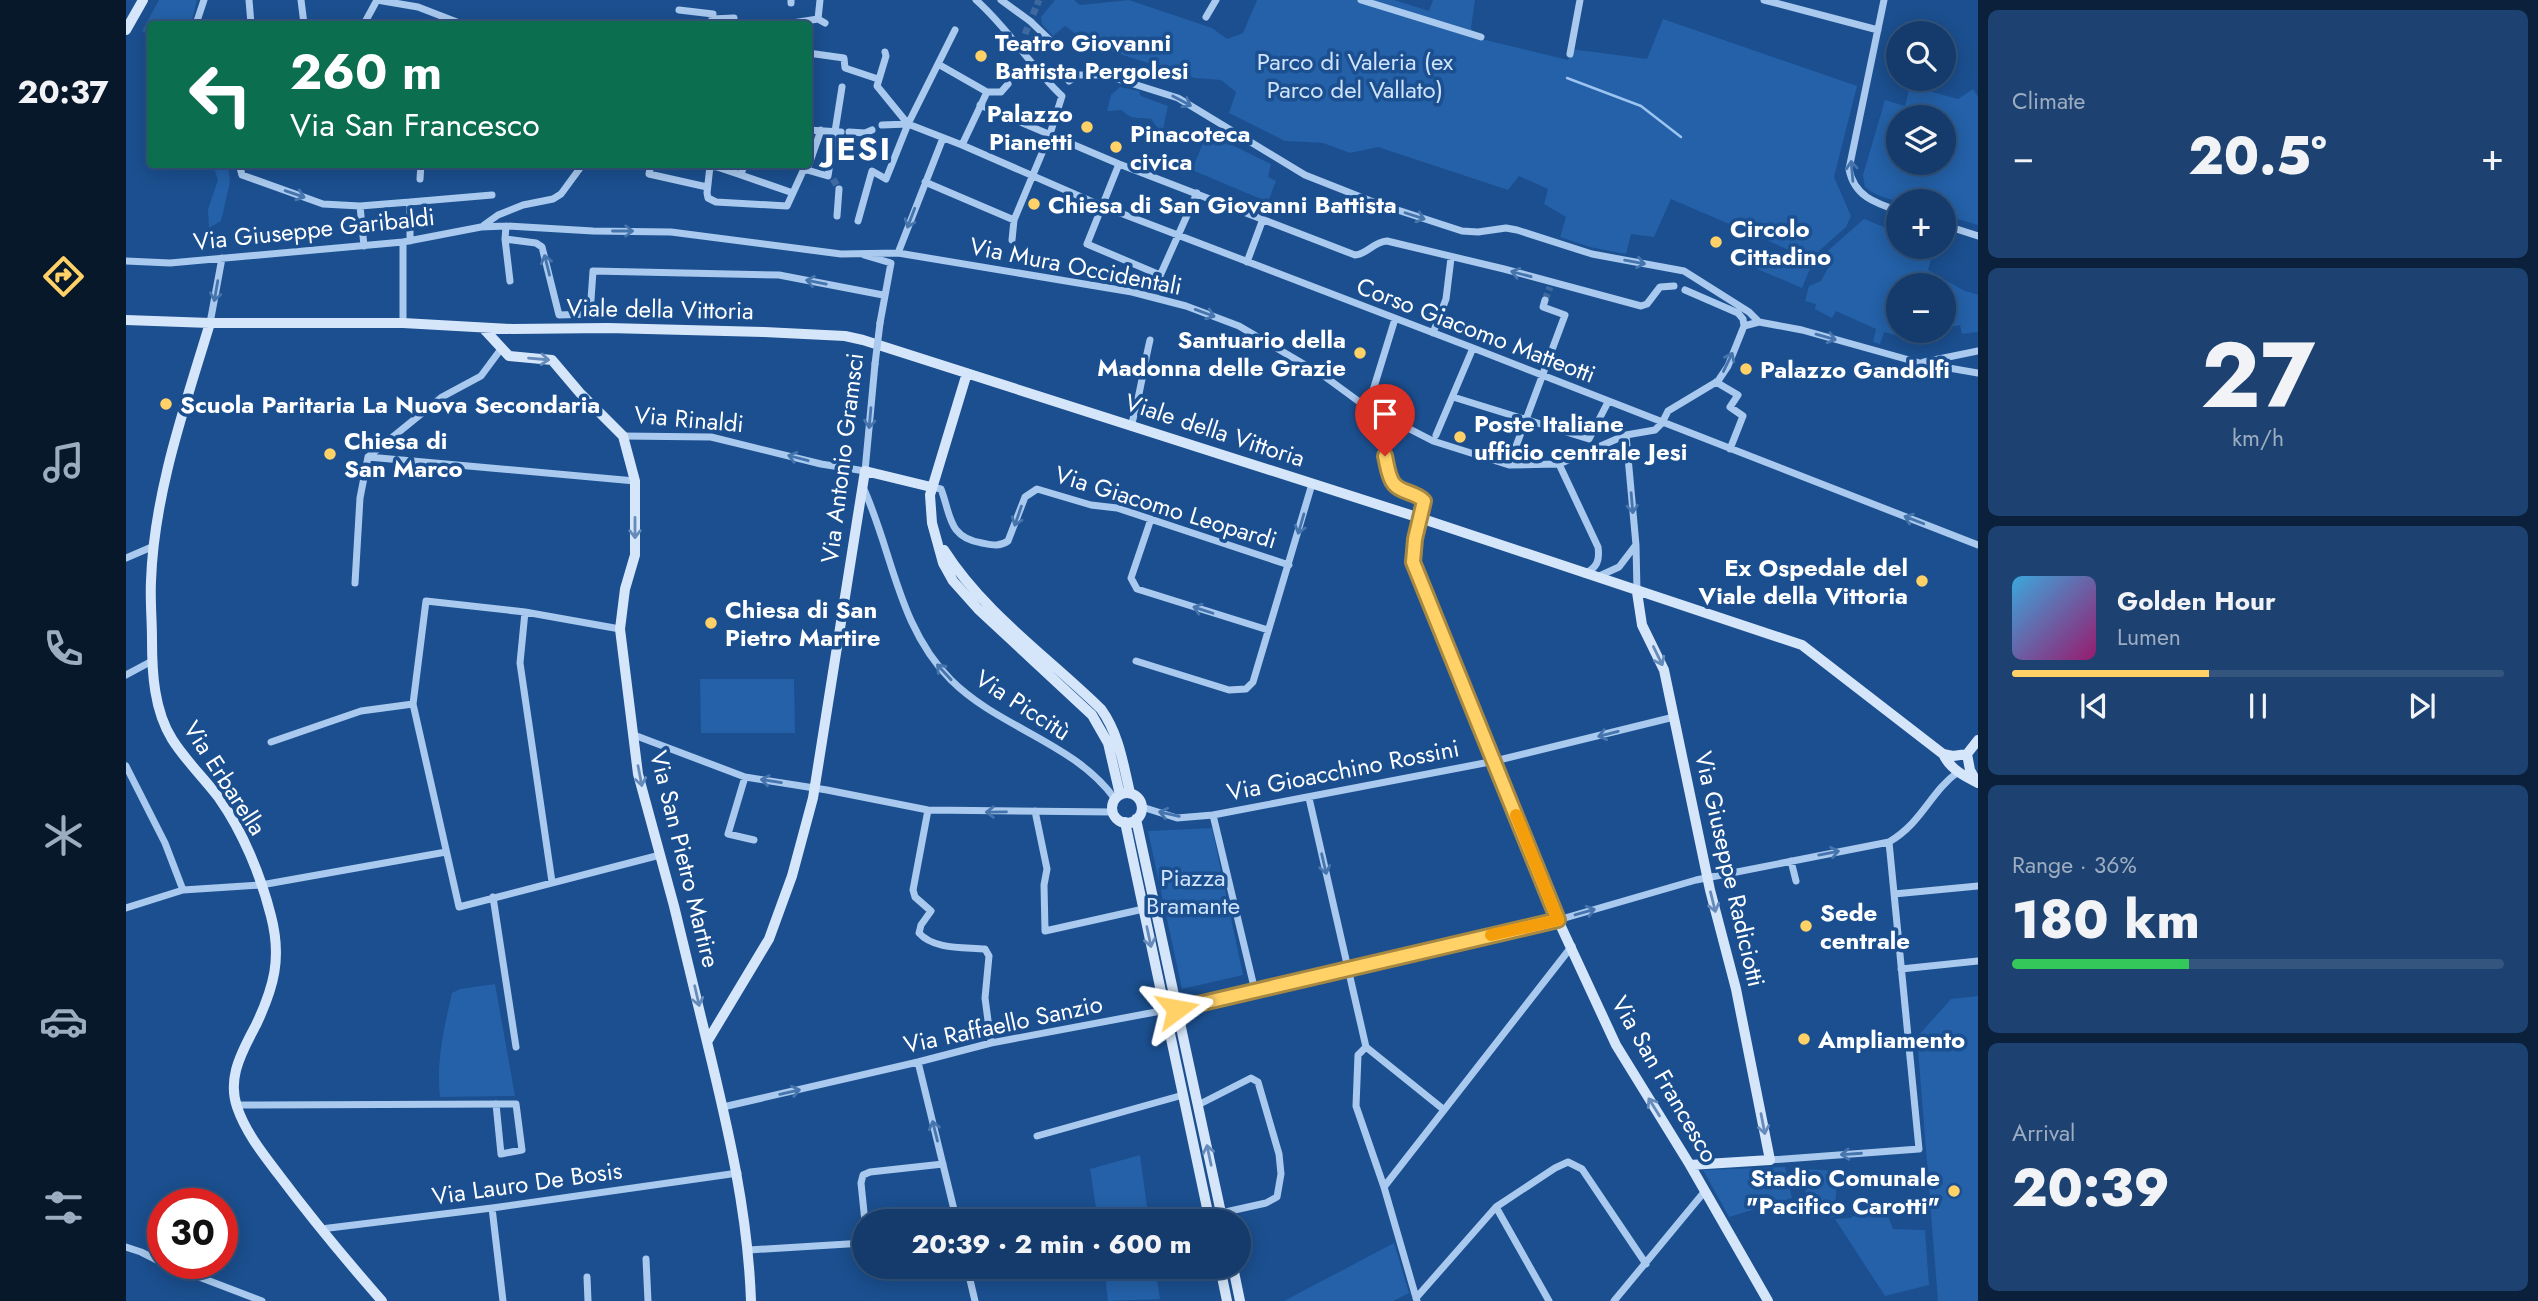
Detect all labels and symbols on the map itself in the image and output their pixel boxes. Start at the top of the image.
place label: Teatro Giovanni Battista Pergolesi [995,25,1189,88]
park label: Parco di Valeria (ex Parco del Vallato) [1257,44,1454,107]
marker: Teatro Giovanni Battista Pergolesi [973,48,989,64]
one-way arrow [1172,95,1192,109]
place label: Palazzo Pianetti [987,96,1073,159]
place label: Pinacoteca civica [1130,116,1251,179]
marker: Palazzo Pianetti [1079,119,1095,135]
district label: JESI [818,126,892,172]
marker: Pinacoteca civica [1108,139,1124,155]
one-way arrow [1845,160,1858,183]
place label: Chiesa di San Giovanni Battista [1048,187,1397,222]
one-way arrow [283,189,305,201]
marker: Chiesa di San Giovanni Battista [1026,196,1042,212]
street label: Via Giuseppe Garibaldi [192,199,436,259]
one-way arrow [904,206,916,228]
one-way arrow [1403,211,1425,223]
place label: Circolo Cittadino [1730,211,1831,274]
one-way arrow [611,224,634,238]
street label: Via Mura Occidentali [967,228,1185,304]
marker: Circolo Cittadino [1708,234,1724,250]
one-way arrow [540,254,553,277]
one-way arrow [1623,256,1646,269]
one-way arrow [1510,267,1533,280]
street label: Corso Giacomo Matteotti [1351,268,1601,392]
one-way arrow [805,275,828,288]
one-way arrow [209,279,222,302]
street label: Viale della Vittoria [566,290,754,328]
one-way arrow [1193,308,1215,320]
place label: Santuario della Madonna delle Grazie [1097,322,1346,385]
one-way arrow [1815,331,1837,344]
marker: Santuario della Madonna delle Grazie [1352,345,1368,361]
street label: Via Antonio Gramsci [812,351,872,565]
place label: Palazzo Gandolfi [1760,352,1950,387]
one-way arrow [527,353,549,366]
one-way arrow [1722,353,1736,373]
marker: Palazzo Gandolfi [1738,361,1754,377]
street label: Viale della Vittoria [1121,384,1309,476]
pin [1355,384,1415,456]
place label: Scuola Paritaria La Nuova Secondaria [180,387,600,422]
marker: Scuola Paritaria La Nuova Secondaria [158,396,174,412]
street label: Via Rinaldi [633,397,745,441]
one-way arrow [863,406,876,428]
place label: Poste Italiane ufficio centrale Jesi [1474,406,1687,469]
place label: Chiesa di San Marco [344,423,463,486]
marker: Poste Italiane ufficio centrale Jesi [1452,429,1468,445]
marker: Chiesa di San Marco [322,446,338,462]
one-way arrow [787,451,810,464]
street label: Via Giacomo Leopardi [1051,457,1281,557]
one-way arrow [1626,491,1639,514]
one-way arrow [1011,504,1023,526]
one-way arrow [1293,513,1306,535]
one-way arrow [1904,513,1926,526]
one-way arrow [628,516,642,539]
place label: Ex Ospedale del Viale della Vittoria [1698,550,1908,613]
marker: Ex Ospedale del Viale della Vittoria [1914,573,1930,589]
place label: Chiesa di San Pietro Martire [725,592,881,655]
one-way arrow [1192,602,1214,615]
marker: Chiesa di San Pietro Martire [703,615,719,631]
one-way arrow [1651,645,1665,666]
street label: Via Piccitù [968,661,1078,749]
one-way arrow [935,664,952,681]
street label: Via Erbarella [175,714,275,842]
one-way arrow [1597,727,1620,741]
street label: Via Gioacchino Rossini [1224,730,1462,810]
street label: Via San Pietro Martire [641,747,729,971]
street label: Via Giuseppe Radiciotti [1686,748,1774,990]
one-way arrow [633,764,647,787]
one-way arrow [760,775,783,788]
one-way arrow [985,805,1008,818]
one-way arrow [1158,807,1181,821]
one-way arrow [1818,846,1840,860]
one-way arrow [1318,852,1331,875]
park label: Piazza Bramante [1146,860,1240,923]
one-way arrow [1707,890,1720,913]
place label: Sede centrale [1820,895,1910,958]
one-way arrow [1573,905,1595,918]
marker: Sede centrale [1798,918,1814,934]
one-way arrow [1143,925,1157,948]
position arrow [1140,972,1214,1046]
one-way arrow [690,984,704,1007]
street label: Via Raffaello Sanzio [900,986,1106,1062]
street label: Via San Francesco [1603,989,1727,1169]
place label: Ampliamento [1817,1022,1965,1057]
marker: Ampliamento [1796,1031,1812,1047]
one-way arrow [778,1084,800,1097]
one-way arrow [1647,1097,1661,1117]
one-way arrow [1756,1112,1770,1135]
one-way arrow [928,1120,941,1143]
one-way arrow [1201,1144,1215,1167]
one-way arrow [1840,1148,1863,1161]
street label: Via Lauro De Bosis [430,1152,624,1214]
place label: Stadio Comunale "Pacifico Carotti" [1746,1160,1940,1223]
marker: Stadio Comunale "Pacifico Carotti" [1946,1183,1962,1199]
speed limit sign: 30 [147,1188,238,1279]

